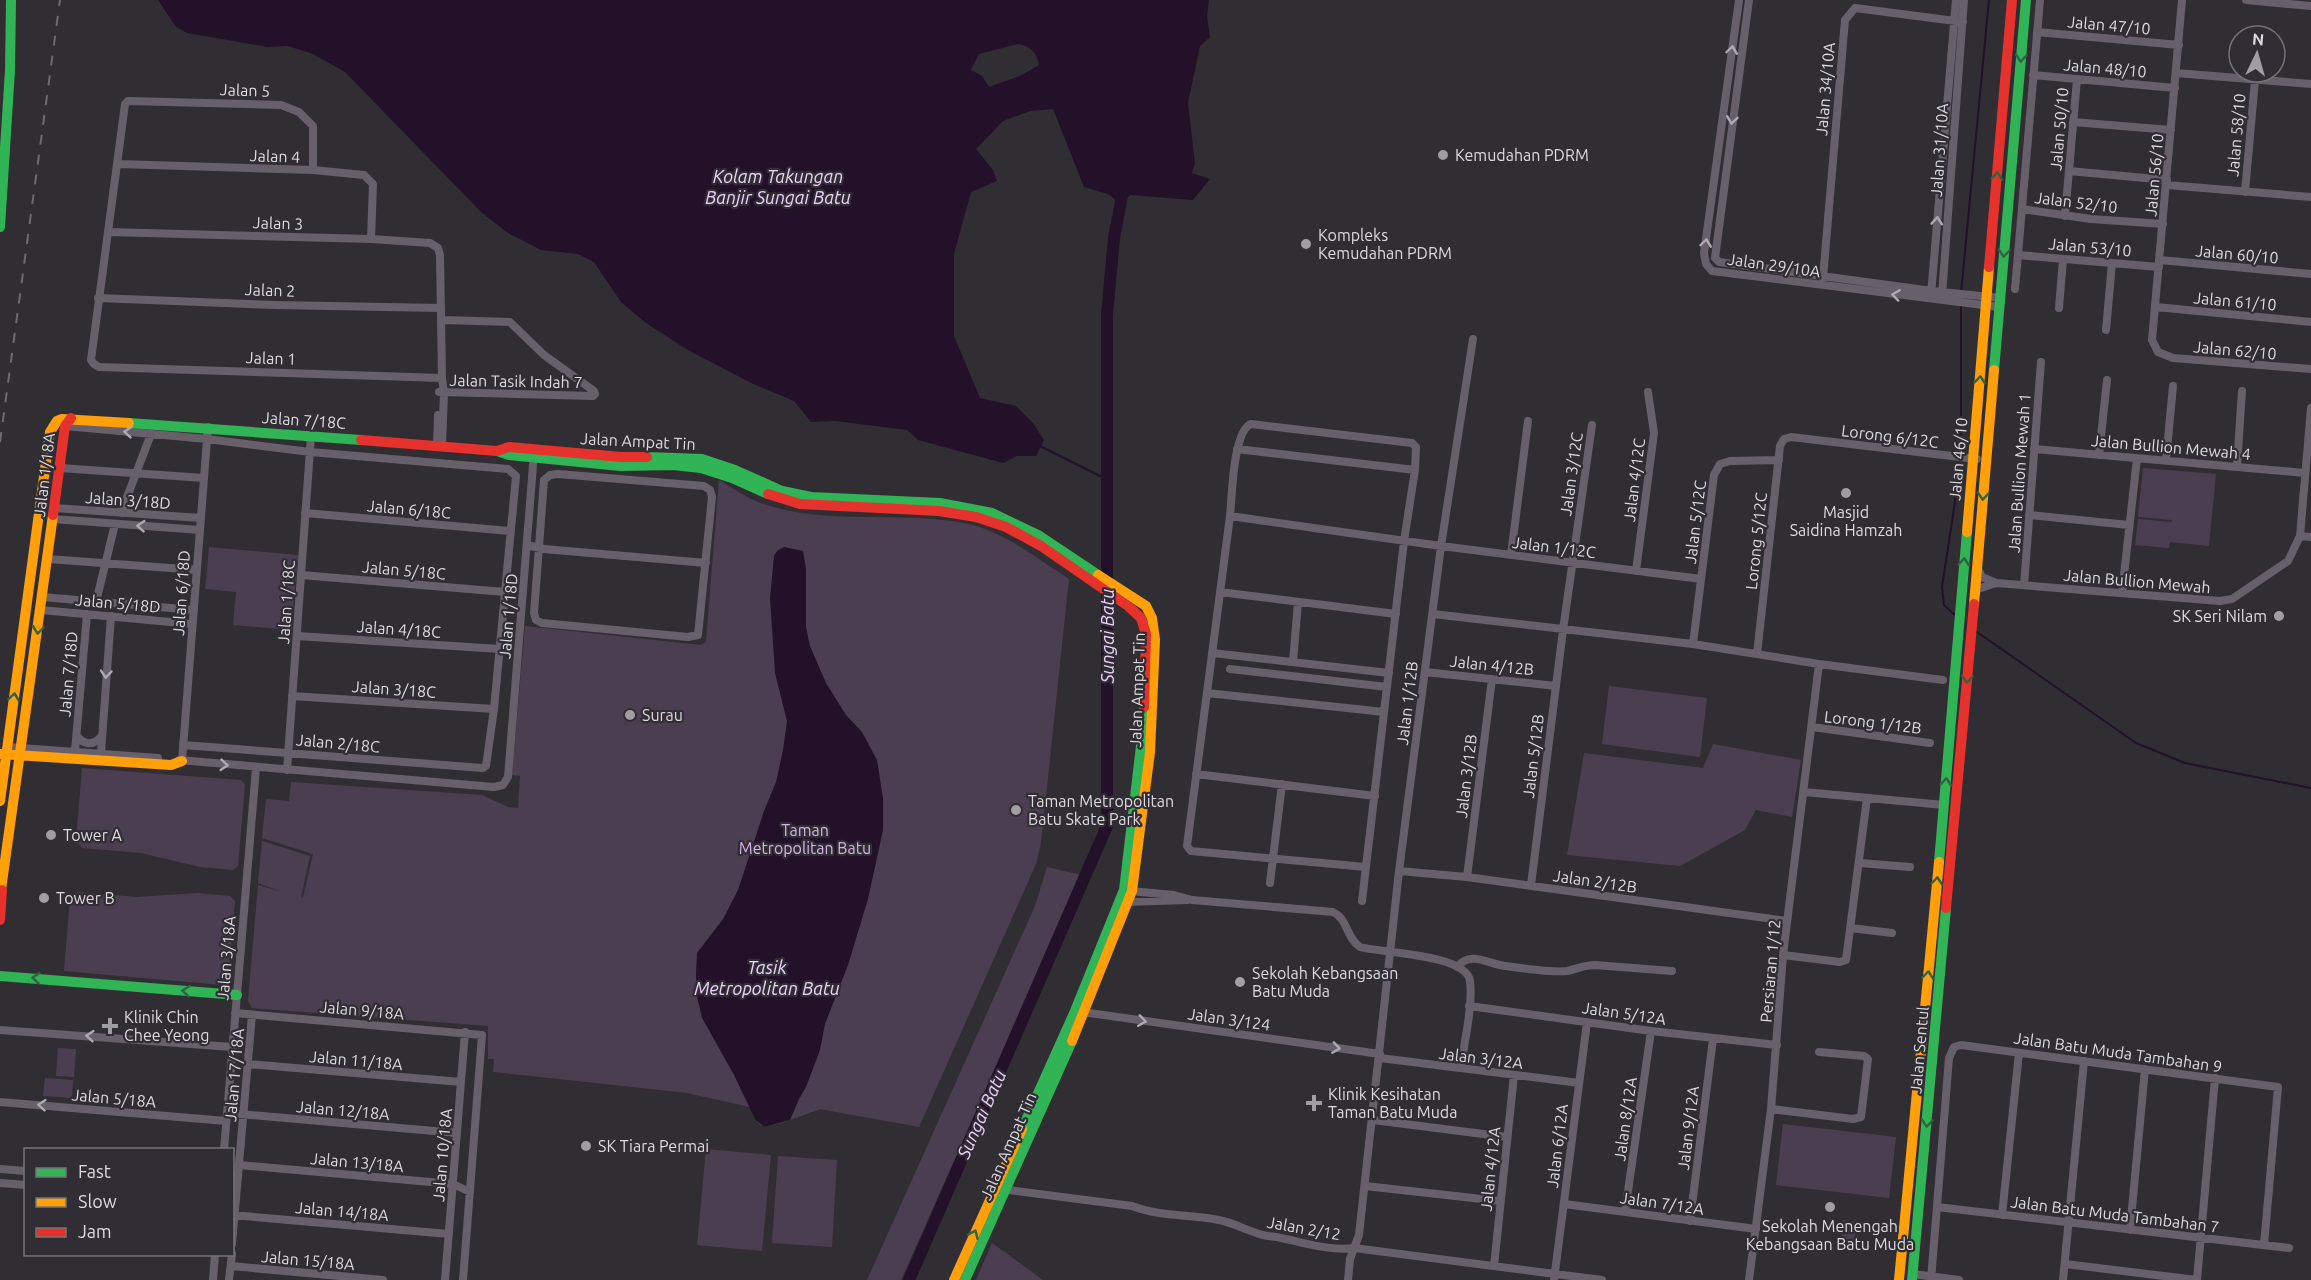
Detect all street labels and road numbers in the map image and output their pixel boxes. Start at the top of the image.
street label: Jalan 47/10 [2067,12,2151,38]
street label: Jalan 34/10A [1812,41,1838,136]
street label: Jalan 48/10 [2063,55,2147,81]
street label: Jalan 5 [220,80,270,100]
street label: Jalan 50/10 [2046,87,2072,171]
street label: Jalan 58/10 [2223,93,2249,177]
street label: Jalan 31/10A [1927,102,1951,197]
street label: Jalan 56/10 [2141,133,2167,217]
street label: Jalan 4 [250,146,300,166]
street label: Jalan 52/10 [2034,188,2118,216]
street label: Jalan 3 [253,213,303,233]
street label: Jalan 53/10 [2048,234,2132,260]
street label: Jalan 60/10 [2195,241,2279,267]
street label: Jalan 29/10A [1726,250,1822,281]
street label: Jalan 2 [245,280,295,300]
street label: Jalan 61/10 [2193,288,2277,314]
street label: Jalan 62/10 [2193,337,2277,363]
street label: Jalan 1 [246,348,296,368]
street label: Jalan Tasik Indah 7 [449,371,583,391]
street label: Jalan Bullion Mewah 1 [2004,392,2034,554]
street label: Jalan 7/18C [261,408,347,432]
street label: Jalan 46/10 [1945,417,1971,501]
street label: Lorong 6/12C [1840,421,1940,451]
street label: Jalan Ampat Tin [580,429,696,453]
street label: Jalan 1/18A [30,431,58,518]
street label: Jalan 3/12C [1556,431,1586,517]
street label: Jalan Bullion Mewah 4 [2090,431,2252,463]
street label: Jalan 4/12C [1620,437,1648,523]
street label: Jalan 5/12C [1681,479,1709,565]
street label: Jalan 3/18D [85,488,171,512]
street label: Lorong 5/12C [1742,491,1770,591]
street label: Jalan 6/18C [366,496,452,522]
street label: Jalan 1/12C [1511,533,1597,561]
street label: Jalan 6/18D [169,550,193,636]
street label: Jalan 5/18C [361,557,447,583]
street label: Jalan 1/18C [274,559,298,645]
street label: Jalan Bullion Mewah [2063,566,2211,596]
street label: Jalan 1/18D [495,573,521,659]
street label: Jalan 5/18D [75,590,161,616]
street label: Jalan 4/18C [356,617,442,641]
street label: Jalan 7/18D [55,631,81,717]
street label: Jalan Ampat Tin [1126,632,1148,748]
street label: Jalan 4/12B [1449,652,1535,678]
street label: Jalan 1/12B [1393,660,1421,746]
street label: Jalan 3/18C [351,677,437,701]
street label: Lorong 1/12B [1823,707,1923,737]
street label: Jalan 5/12B [1519,713,1547,799]
street label: Jalan 2/18C [295,730,381,756]
street label: Jalan 3/12B [1452,733,1480,819]
street label: Jalan 2/12B [1552,866,1638,896]
street label: Jalan 3/18A [213,914,239,1001]
street label: Persiaran 1/12 [1757,919,1783,1023]
street label: Jalan 9/18A [319,997,406,1023]
street label: Jalan 5/12A [1581,998,1668,1028]
street label: Jalan 3/124 [1186,1004,1272,1034]
street label: Jalan Sentul [1906,1006,1932,1094]
street label: Jalan 17/18A [221,1027,247,1122]
street label: Jalan Batu Muda Tambahan 9 [2013,1028,2223,1076]
street label: Jalan 3/12A [1438,1044,1525,1072]
street label: Jalan 11/18A [309,1047,404,1073]
street label: Jalan 8/12A [1610,1075,1640,1162]
street label: Jalan 9/12A [1674,1084,1702,1171]
street label: Jalan 5/18A [71,1085,158,1111]
street label: Jalan Ampat Tin [976,1090,1040,1202]
street label: Jalan 12/18A [296,1097,391,1123]
street label: Jalan 6/12A [1543,1102,1571,1189]
street label: Jalan 10/18A [429,1107,455,1202]
street label: Jalan 4/12A [1477,1125,1503,1212]
street label: Jalan 13/18A [310,1149,405,1175]
street label: Jalan 7/12A [1619,1188,1706,1218]
street label: Jalan Batu Muda Tambahan 7 [2010,1192,2220,1236]
street label: Jalan 14/18A [295,1198,390,1224]
street label: Jalan 2/12 [1266,1213,1342,1243]
street label: Jalan 15/18A [261,1247,356,1273]

